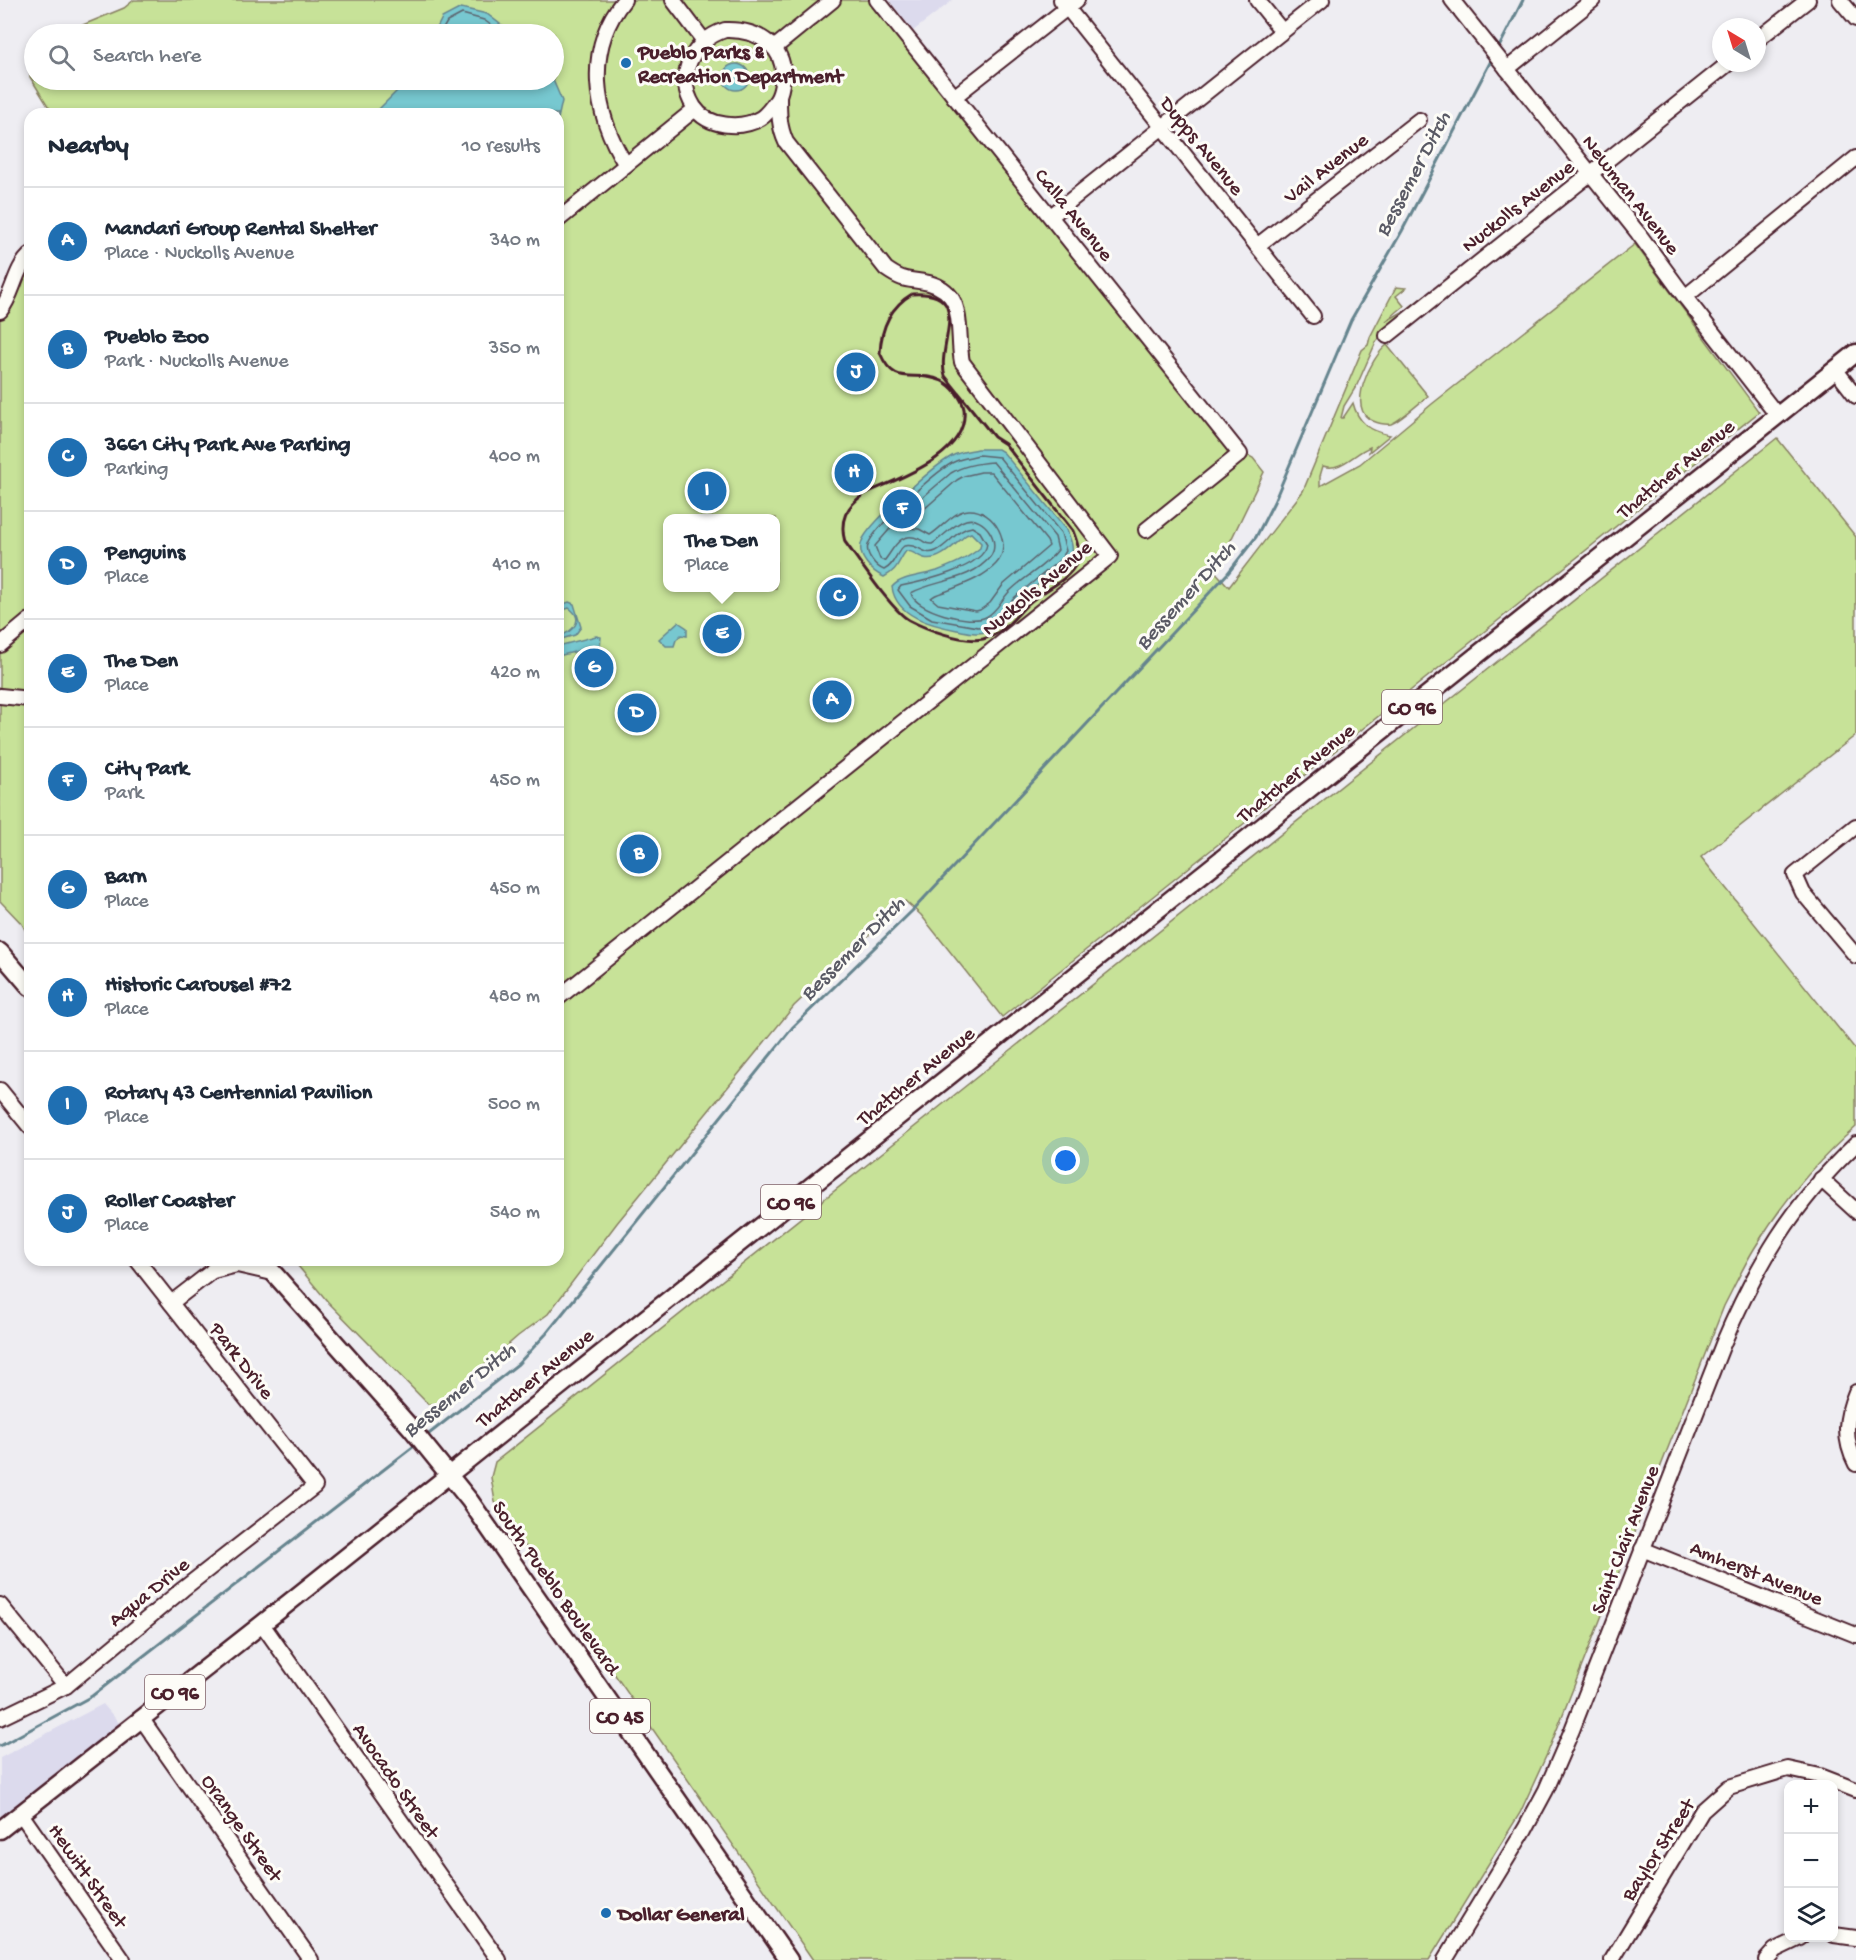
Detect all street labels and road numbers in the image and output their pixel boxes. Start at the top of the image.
street label: Dupps Avenue [1152,91,1249,203]
street label: Vail Avenue [1279,128,1375,211]
street label: Newman Avenue [1575,131,1685,262]
street label: Nuckolls Avenue [1458,155,1581,259]
street label: Calla Avenue [1027,165,1118,269]
street label: Thatcher Avenue [1612,415,1742,527]
street label: Nuckolls Avenue [978,536,1099,643]
road number: CO 96 [1382,690,1442,724]
street label: Thatcher Avenue [1232,719,1362,831]
street label: Thatcher Avenue [852,1022,982,1134]
road number: CO 96 [761,1185,821,1219]
street label: Park Drive [202,1318,279,1407]
street label: Thatcher Avenue [471,1324,601,1436]
street label: Saint Clair Avenue [1587,1461,1668,1618]
street label: South Pueblo Boulevard [485,1497,625,1682]
street label: Amherst Avenue [1686,1537,1827,1614]
street label: Aqua Drive [105,1553,197,1634]
road number: CO 96 [145,1675,205,1709]
road number: CO 45 [590,1699,650,1733]
street label: Avocado Street [345,1719,445,1847]
street label: Orange Street [194,1770,288,1890]
street label: Baylor Street [1617,1793,1704,1907]
street label: Hewitt Street [41,1820,133,1936]

